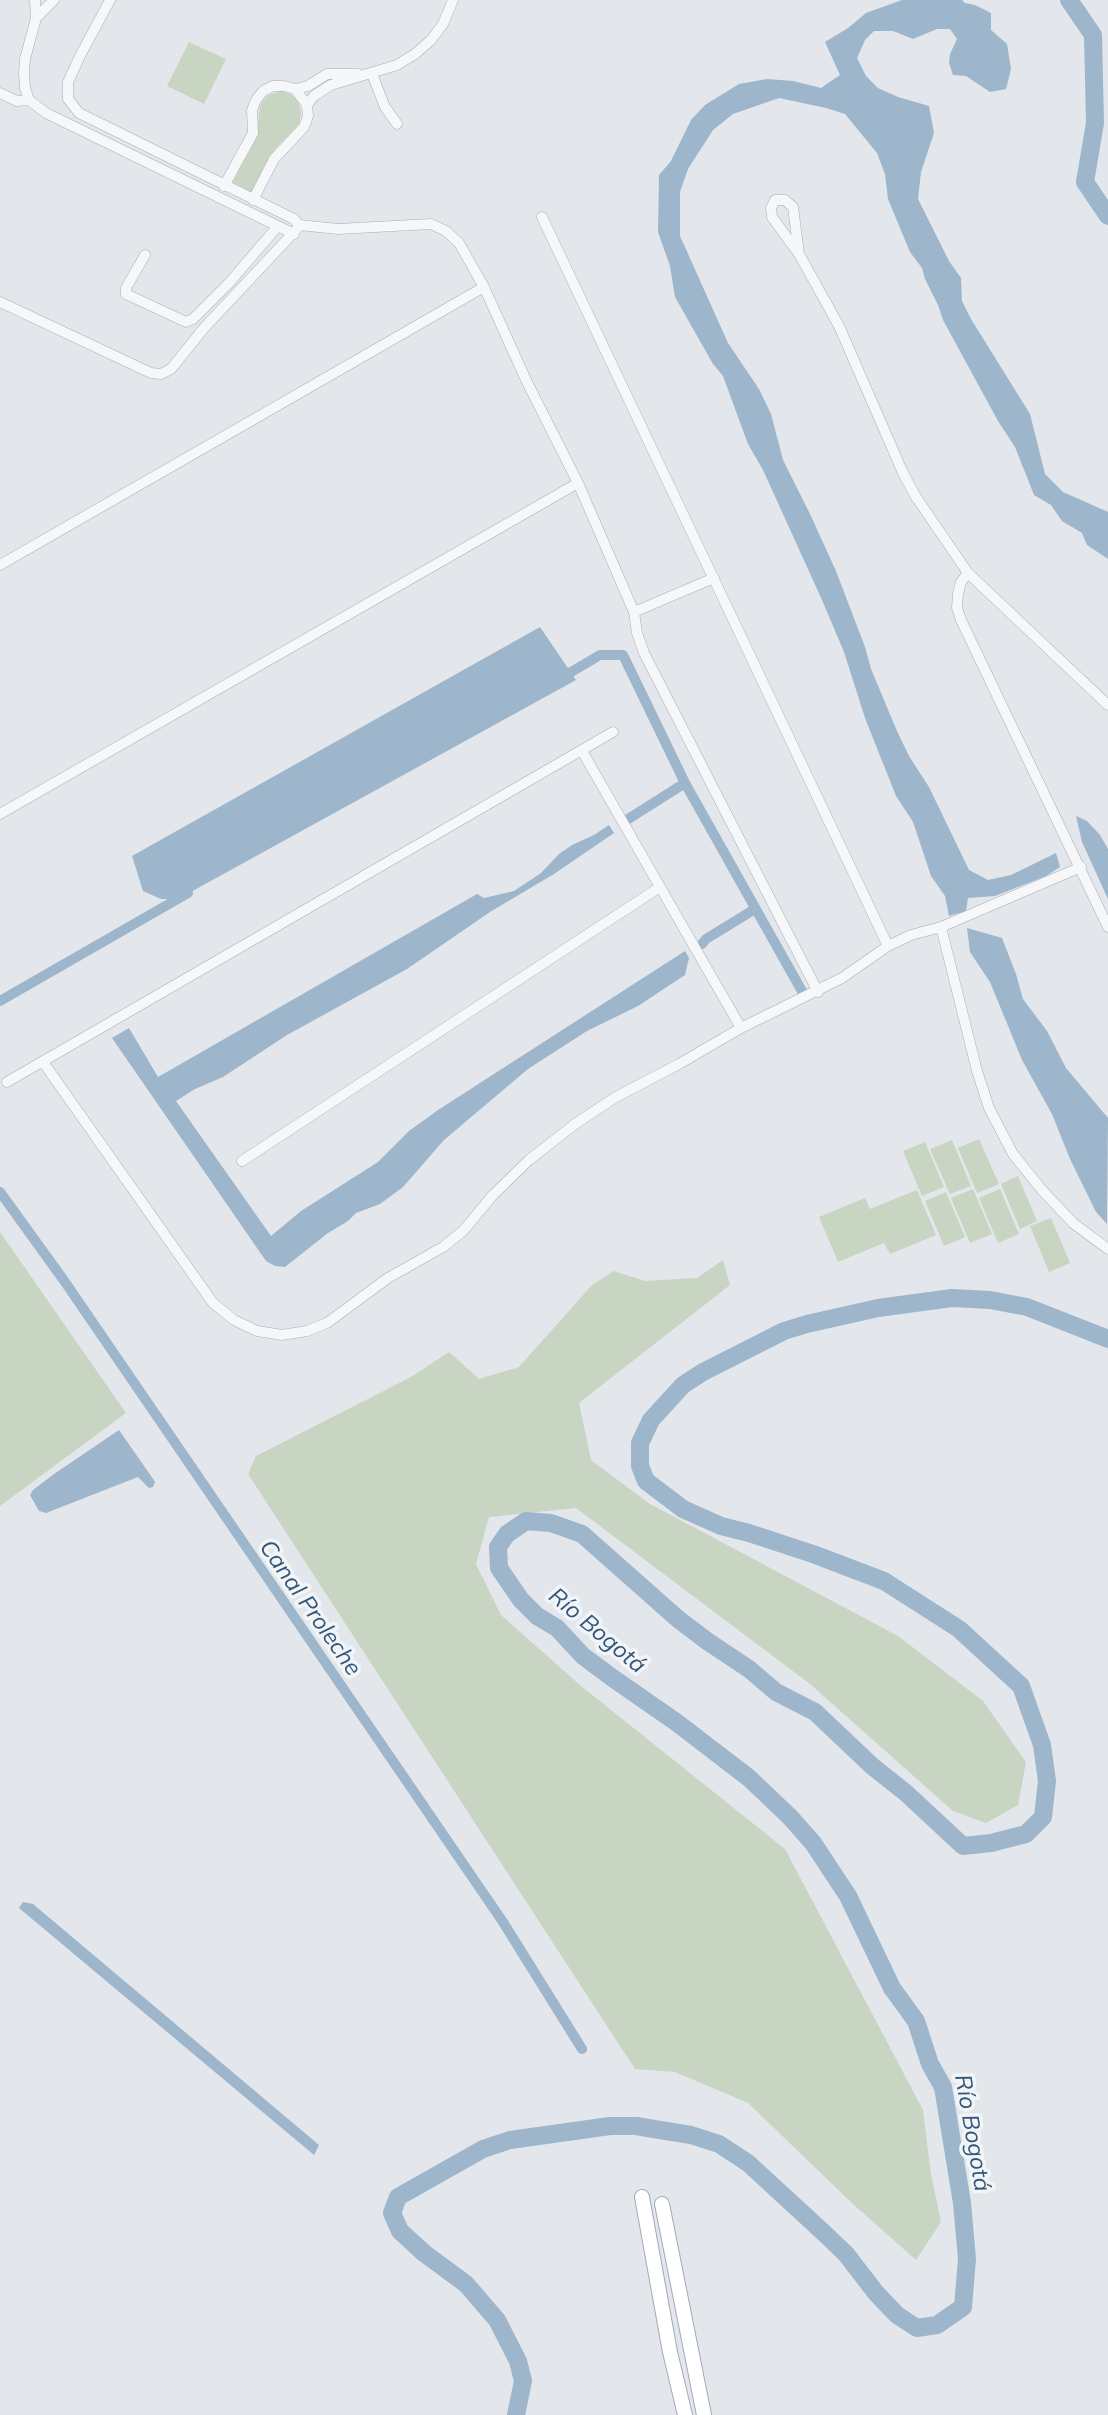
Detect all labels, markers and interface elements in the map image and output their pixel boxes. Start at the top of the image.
water label: Canal Proleche [253,1535,367,1681]
water label: Río Bogotá [543,1582,651,1680]
water label: Río Bogotá [948,2072,996,2194]

